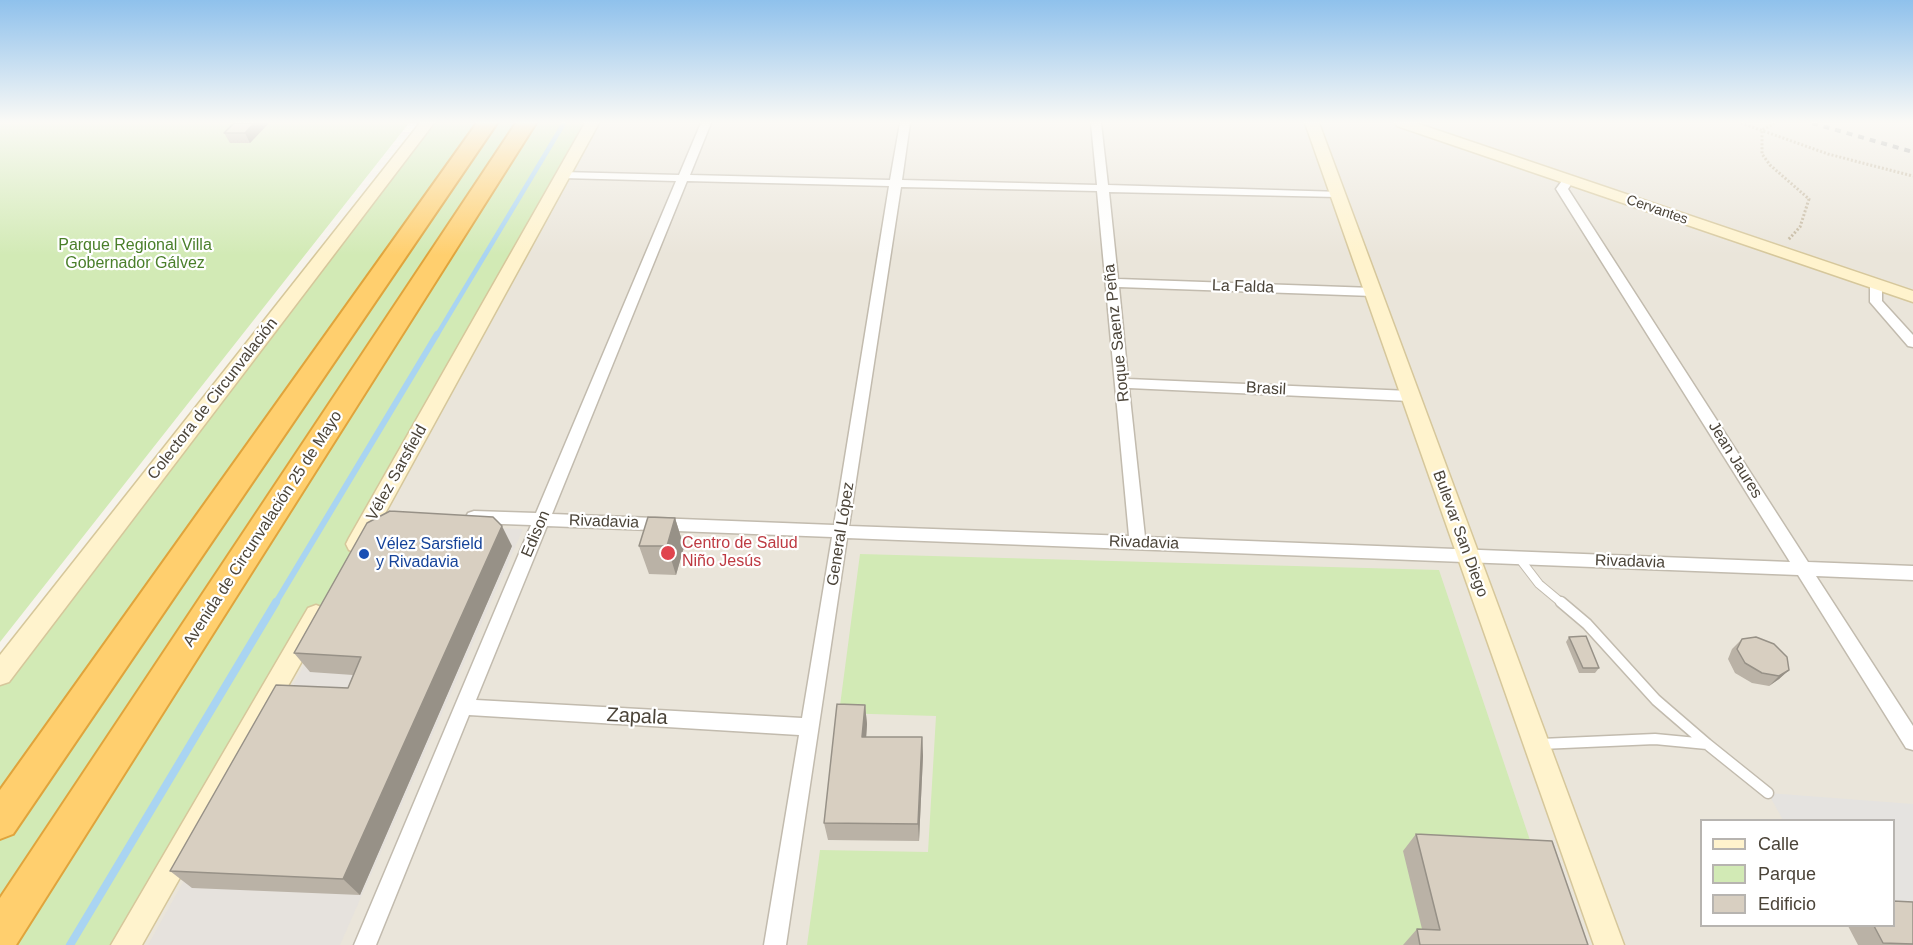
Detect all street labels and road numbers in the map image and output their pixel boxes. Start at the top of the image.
street label: Cervantes [1624,192,1690,228]
street label: Roque Saenz Peña [1100,263,1134,403]
street label: La Falda [1212,276,1274,298]
street label: Colectora de Circunvalación [144,314,282,484]
street label: Brasil [1246,378,1286,400]
street label: Avenida de Circunvalación 25 de Mayo [179,408,347,650]
street label: Jean Jaures [1704,418,1766,502]
street label: Vélez Sarsfield [363,422,431,524]
street label: Bulevar San Diego [1428,468,1492,600]
street label: General López [823,481,859,587]
street label: Edison [518,508,554,560]
street label: Rivadavia [569,511,639,533]
street label: Rivadavia [1109,532,1179,554]
street label: Rivadavia [1595,551,1665,573]
street label: Zapala [606,703,668,731]

